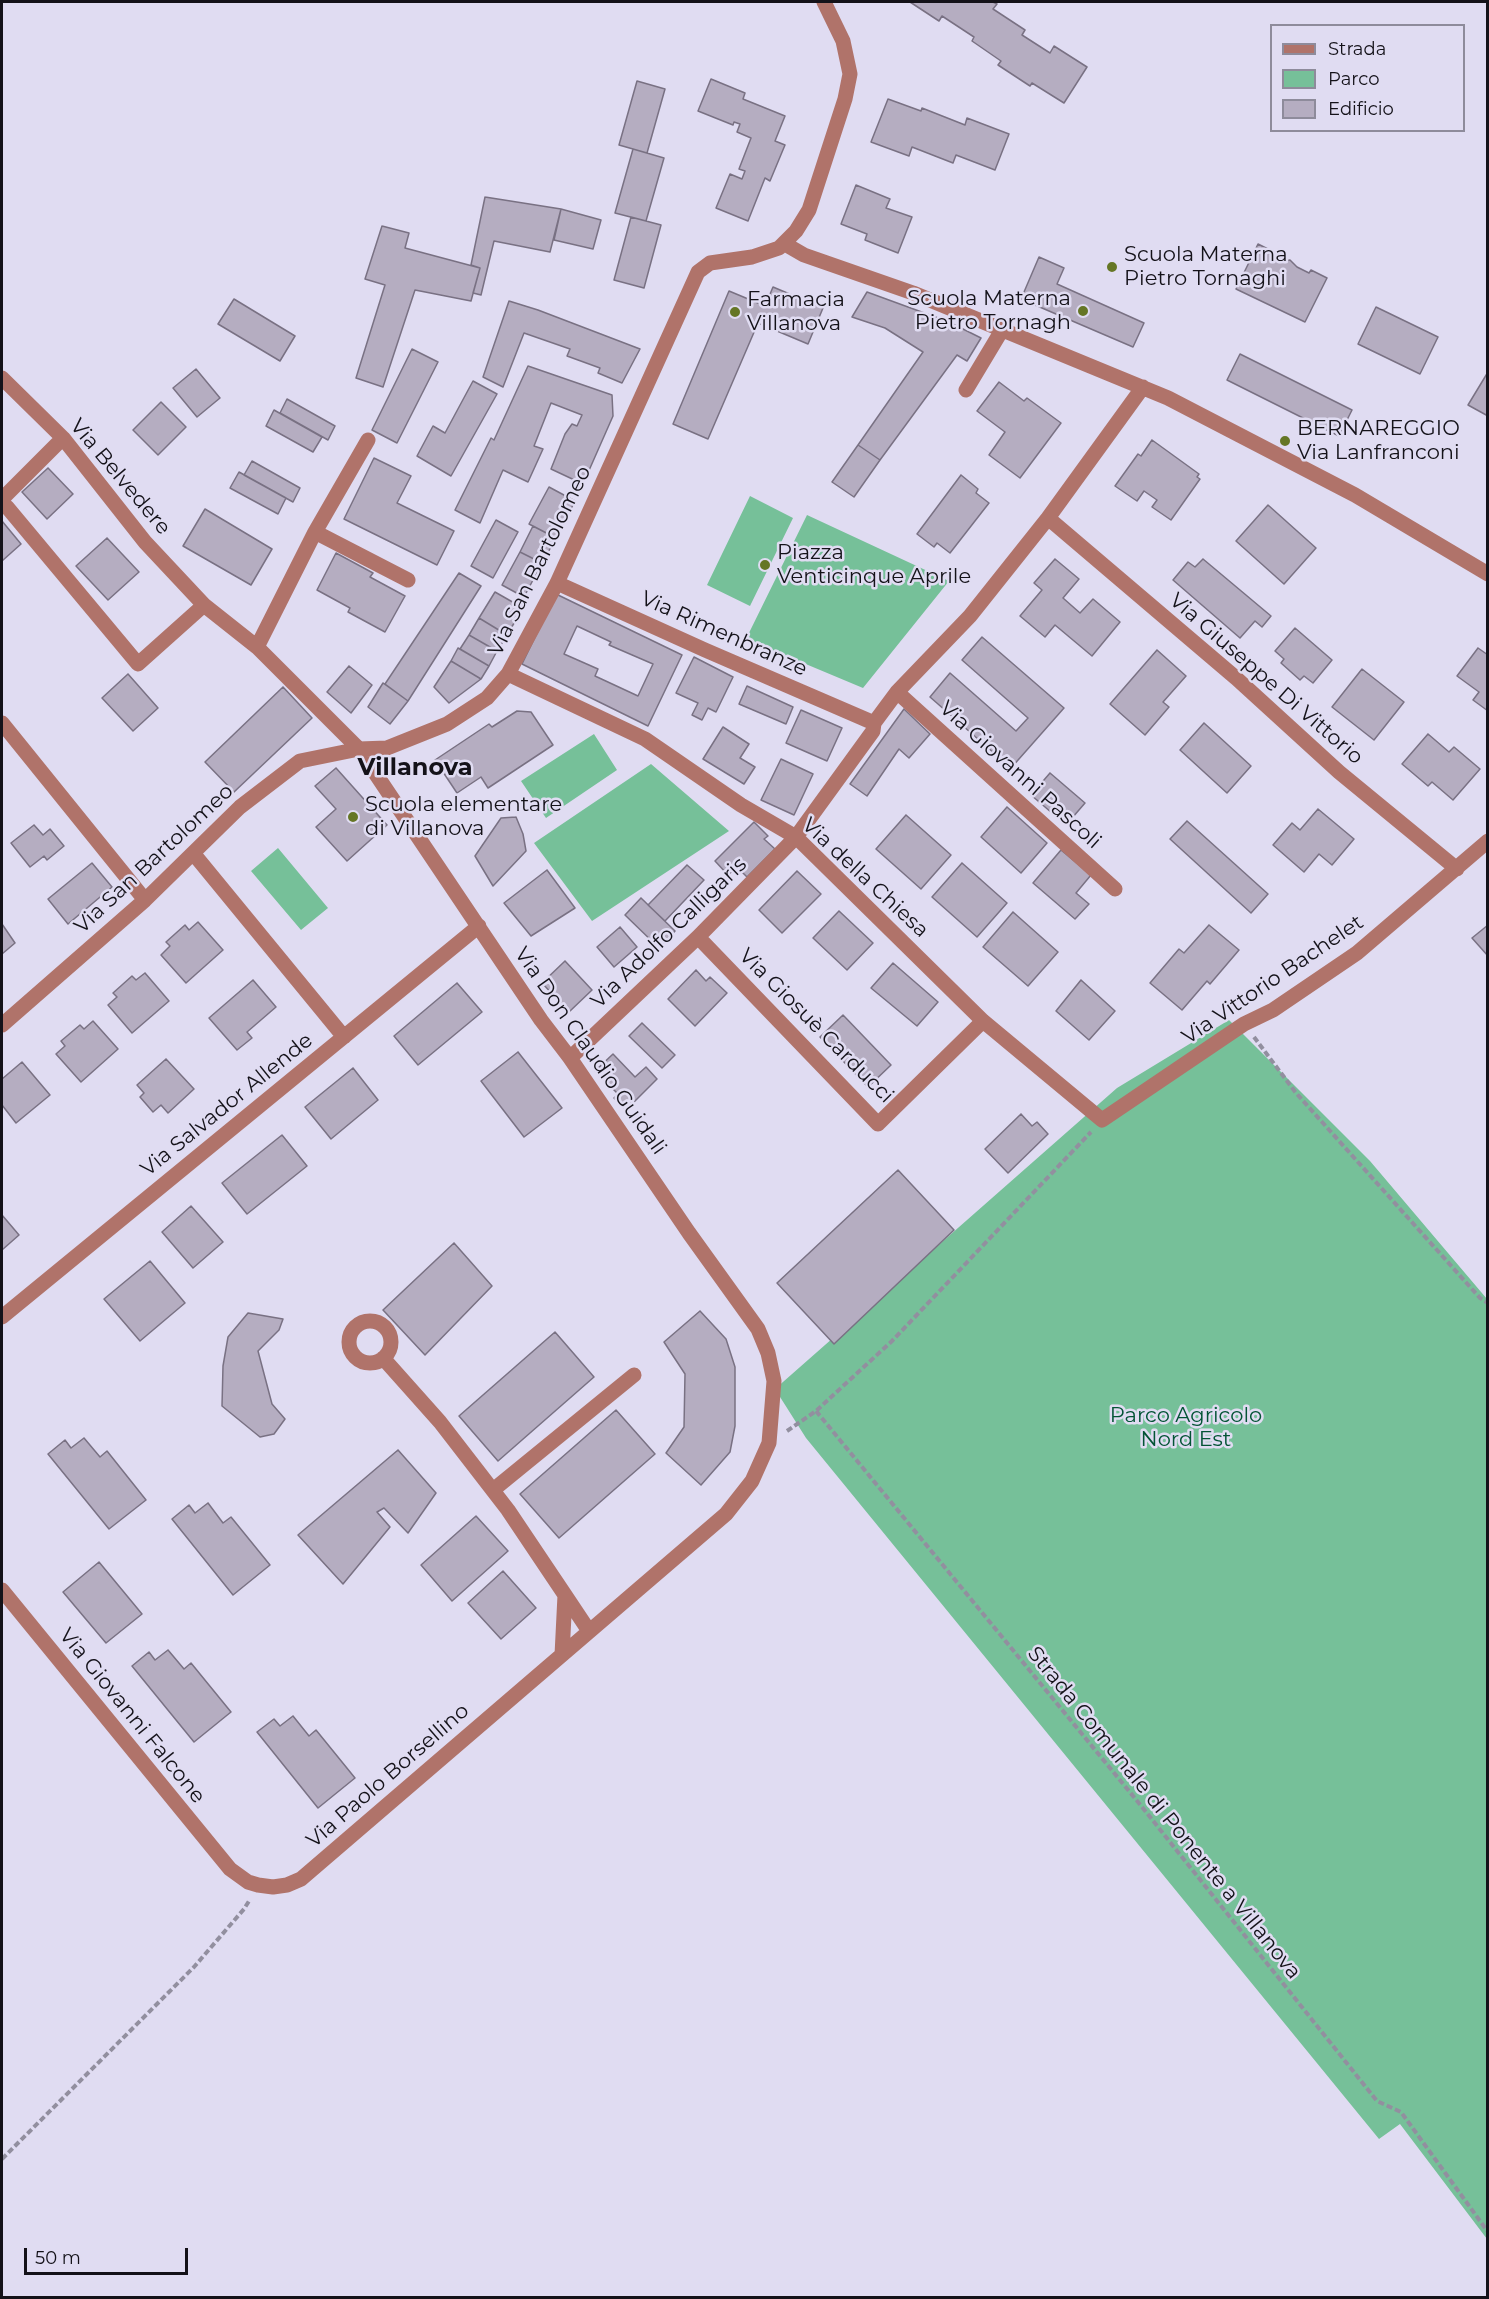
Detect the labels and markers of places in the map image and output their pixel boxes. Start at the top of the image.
place label: Scuola Materna Pietro Tornaghi [1124,242,1288,292]
marker: Scuola Materna Pietro Tornaghi [1105,260,1119,274]
place label: Scuola Materna Pietro Tornagh [907,286,1071,336]
place label: Farmacia Villanova [747,287,845,337]
marker: Scuola Materna Pietro Tornagh [1076,304,1090,318]
marker: Farmacia Villanova [728,305,742,319]
place label: BERNAREGGIO Via Lanfranconi [1297,416,1460,466]
marker: BERNAREGGIO Via Lanfranconi [1278,434,1292,448]
place label: Piazza Venticinque Aprile [777,540,971,590]
marker: Piazza Venticinque Aprile [758,558,772,572]
place label: Scuola elementare di Villanova [365,792,562,842]
marker: Scuola elementare di Villanova [346,810,360,824]

